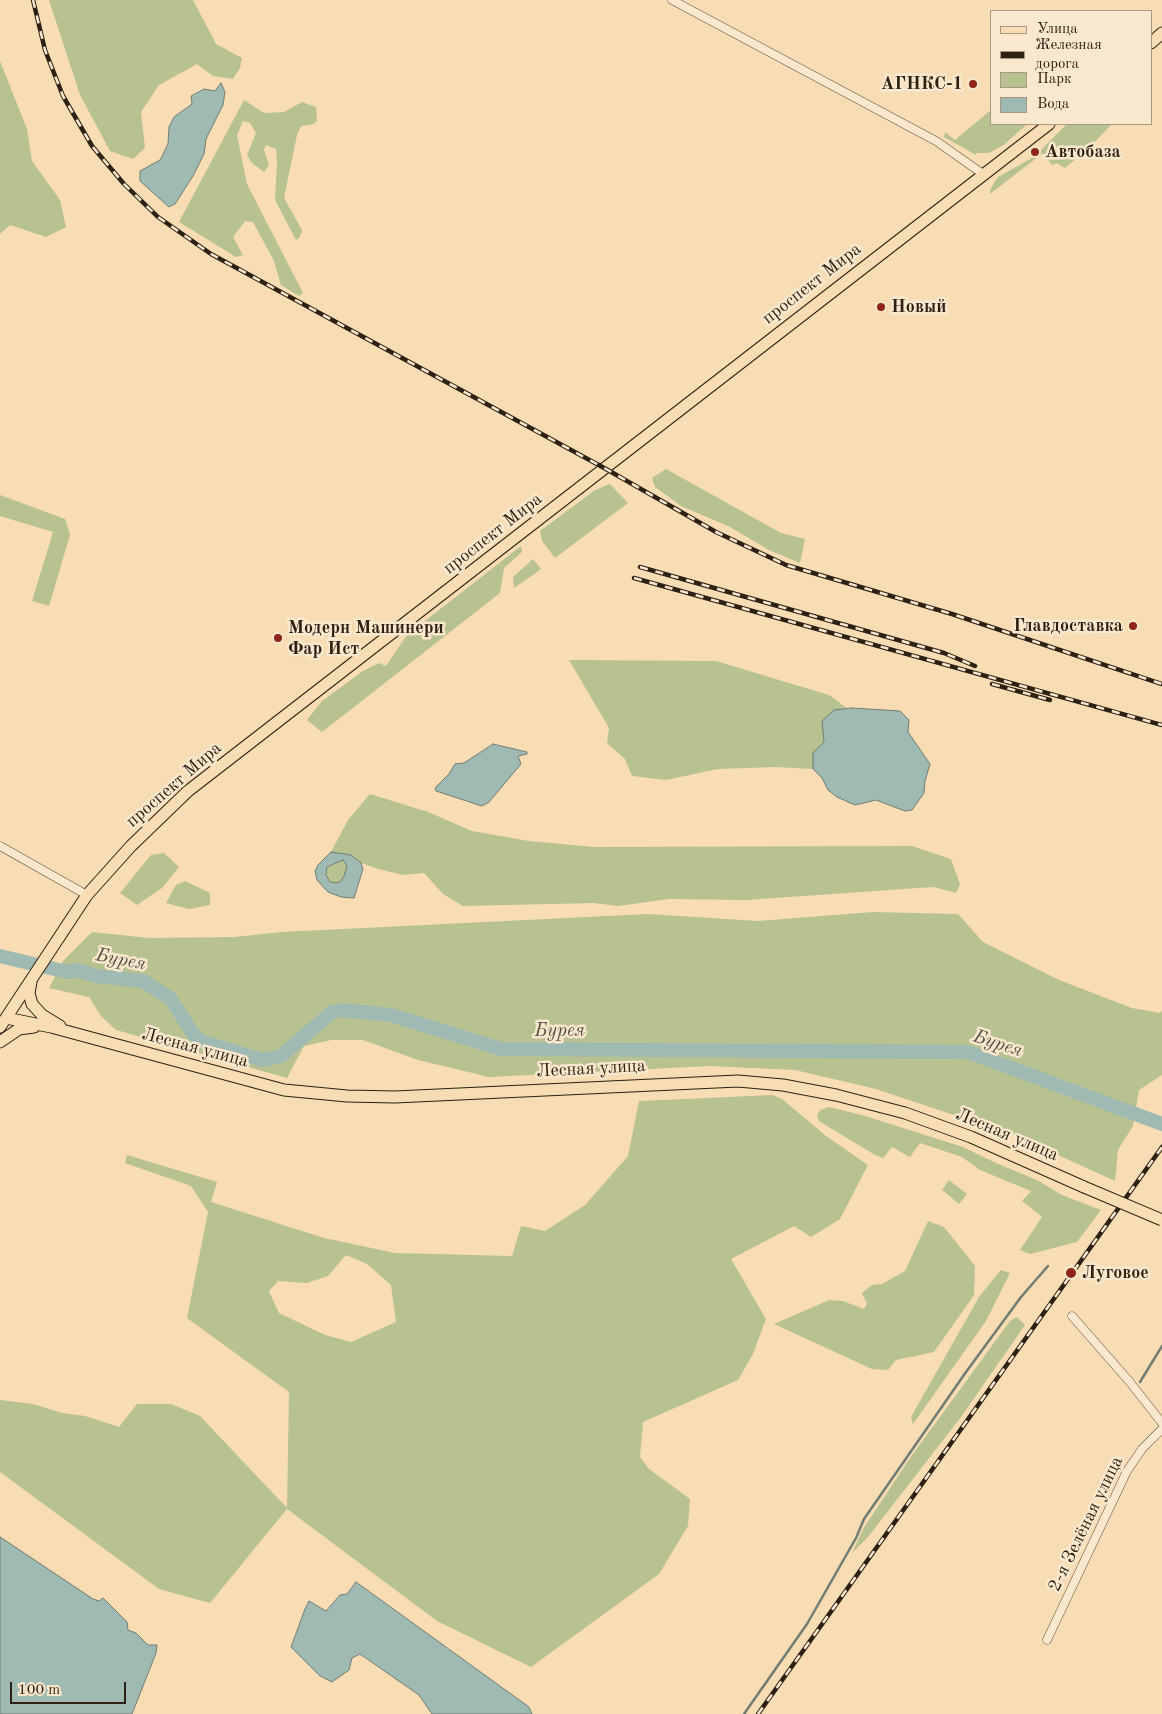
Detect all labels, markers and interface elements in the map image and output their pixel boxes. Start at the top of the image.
legend [990,10,1152,125]
text: Улица [1037,22,1078,37]
text: Железная дорога [1035,38,1102,72]
text: Парк [1037,72,1072,87]
place label: АГНКС-1 [881,73,963,95]
marker: АГНКС-1 [967,78,979,90]
text: Вода [1037,97,1069,112]
place label: Автобаза [1045,141,1121,163]
marker: Автобаза [1029,146,1041,158]
street label: проспект Мира [758,239,866,329]
place label: Новый [891,296,947,318]
marker: Новый [875,301,887,313]
street label: проспект Мира [439,489,547,579]
place label: Главдоставка [1013,615,1123,637]
place label: Модерн Машинери Фар Ист [288,617,444,660]
marker: Главдоставка [1127,620,1139,632]
marker: Модерн Машинери Фар Ист [272,632,284,644]
street label: проспект Мира [122,738,226,832]
water label: Бурея [94,944,148,976]
water label: Бурея [535,1020,585,1042]
street label: Лесная улица [139,1023,251,1073]
water label: Бурея [971,1025,1025,1063]
street label: Лесная улица [536,1055,646,1083]
street label: Лесная улица [952,1104,1062,1166]
place label: Луговое [1082,1262,1149,1284]
marker: Луговое [1064,1266,1078,1280]
street label: 2-я Зелёная улица [1044,1453,1128,1595]
scale bar [12,1672,129,1704]
text: 100 m [18,1683,60,1698]

